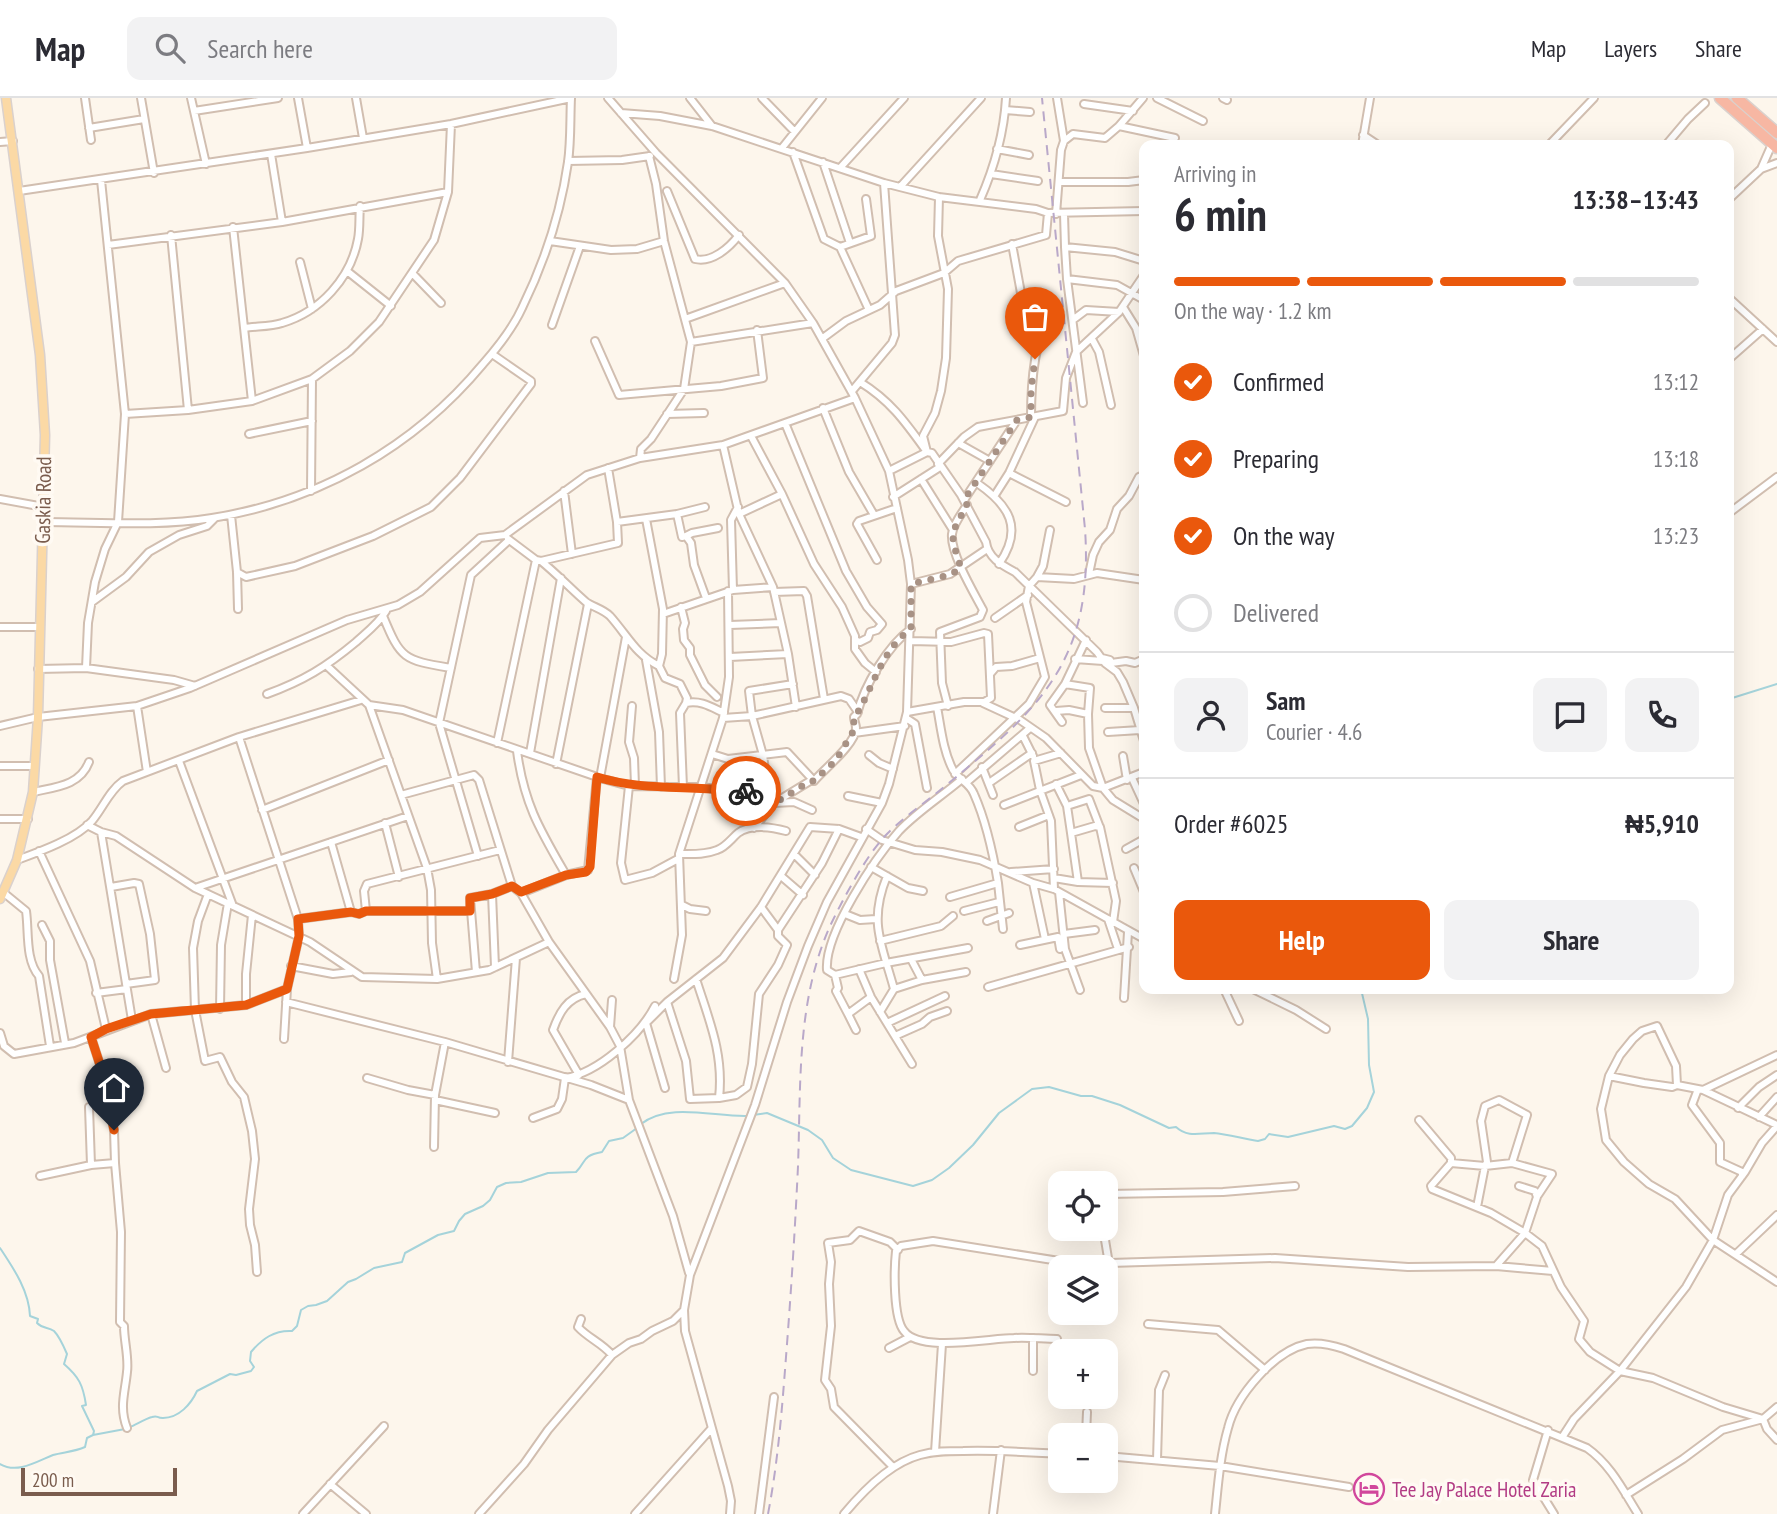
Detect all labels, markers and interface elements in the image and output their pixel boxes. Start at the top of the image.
search box [127,17,617,80]
text: Map [35,27,85,70]
icon: search [151,29,189,67]
text: Search here [207,32,313,65]
text: Map [1531,33,1566,64]
text: Layers [1604,33,1657,64]
text: Share [1695,33,1742,64]
text: Arriving in [1174,159,1256,188]
text: 13:38–13:43 [1572,183,1699,216]
text: 6 min [1174,184,1267,244]
pin [1005,287,1065,359]
text: On the way · 1.2 km [1174,296,1331,325]
icon: bag [1016,298,1054,336]
icon: check [1174,363,1212,401]
text: Confirmed [1233,365,1324,398]
text: 13:12 [1653,367,1699,396]
icon: check [1174,440,1212,478]
text: Preparing [1233,442,1319,475]
text: 13:18 [1653,444,1699,473]
street label: Gaskia Road [29,456,57,544]
icon: check [1174,517,1212,555]
text: On the way [1233,519,1335,552]
text: 13:23 [1653,521,1699,550]
text: Delivered [1233,596,1319,629]
button: person [1174,678,1248,752]
button: chat [1533,678,1607,752]
button: phone [1625,678,1699,752]
text: Sam [1266,684,1305,717]
text: Courier · 4.6 [1266,717,1362,746]
courier [711,756,781,826]
icon: bike [727,772,765,810]
text: Order #6025 [1174,807,1289,840]
text: ₦5,910 [1625,807,1699,840]
button: Help [1174,900,1430,980]
button: Share [1444,900,1699,980]
pin [84,1058,144,1130]
icon: home [95,1069,133,1107]
map controls [1048,1171,1118,1493]
button: locate [1048,1171,1118,1241]
button: layers [1048,1255,1118,1325]
button: + [1048,1339,1118,1409]
button: − [1048,1423,1118,1493]
scale bar [21,1465,177,1497]
text: 200 m [32,1468,74,1492]
hotel icon: Tee Jay Palace Hotel Zaria [1352,1472,1386,1506]
place label: Tee Jay Palace Hotel Zaria [1392,1476,1577,1503]

